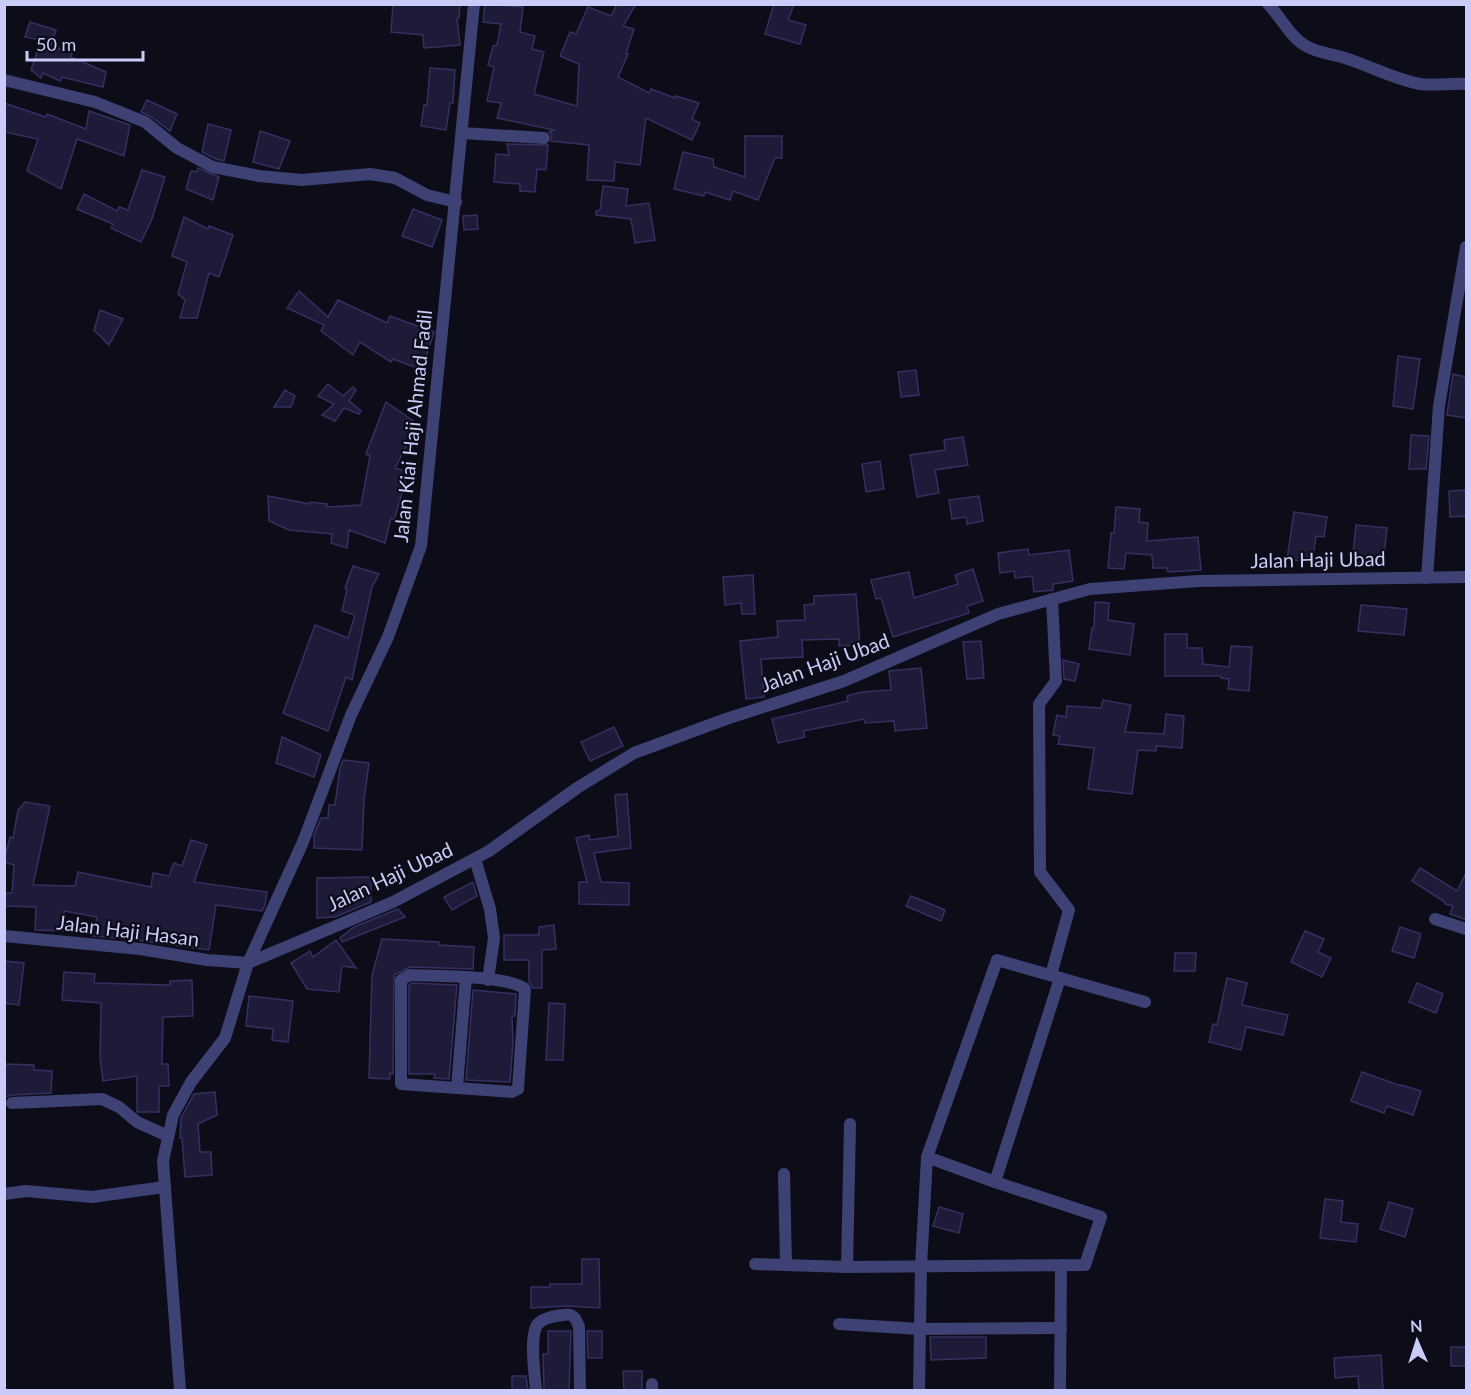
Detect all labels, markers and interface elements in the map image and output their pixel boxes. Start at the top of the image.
scale bar [27,24,142,62]
text: 50 m [36,33,76,55]
street label: Jalan Kiai Haji Ahmad Fadil [388,308,436,543]
street label: Jalan Haji Ubad [1250,546,1386,572]
street label: Jalan Haji Ubad [757,628,892,696]
street label: Jalan Haji Ubad [323,837,456,916]
street label: Jalan Haji Hasan [56,909,201,951]
north arrow [1387,1311,1447,1371]
text: N [1410,1316,1423,1335]

